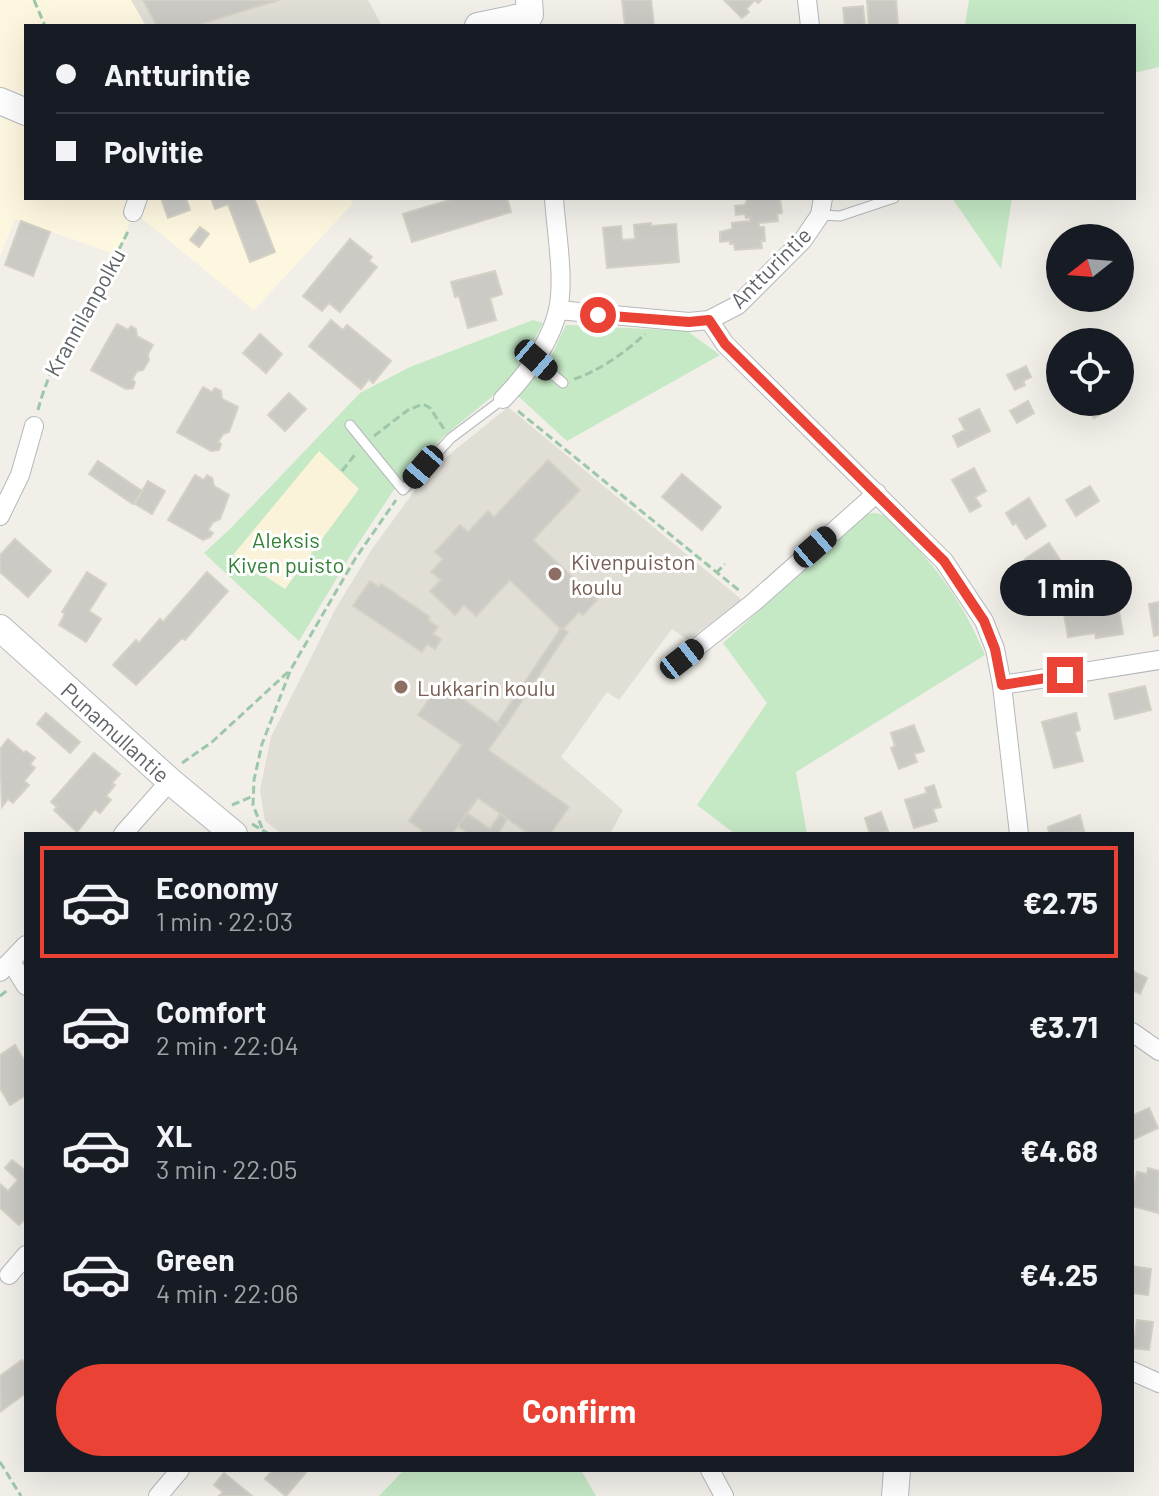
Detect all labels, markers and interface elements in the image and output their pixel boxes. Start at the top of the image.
text: Antturintie [104,56,251,92]
text: Polvitie [104,133,204,169]
street label: Antturintie [724,221,816,313]
north arrow [1046,224,1134,312]
map controls [1046,224,1134,416]
street label: Krannilanpolku [38,244,130,380]
route start [580,297,616,333]
button: locate [1046,328,1134,416]
car [510,335,562,385]
car [398,441,448,493]
car [789,522,841,572]
park label: Aleksis Kiven puisto [228,526,344,577]
place label: Kivenpuiston koulu [571,548,695,599]
callout: 1 min [999,559,1131,615]
marker: Kivenpuiston koulu [546,565,564,583]
text: 1 min [1038,572,1094,603]
car [656,635,708,683]
route end [1047,657,1083,693]
place label: Lukkarin koulu [417,674,556,700]
street label: Punamullantie [57,677,175,787]
marker: Lukkarin koulu [392,678,410,696]
icon: car [60,866,132,938]
text: Economy [156,869,279,905]
text: €2.75 [1023,884,1098,920]
text: 1 min · 22:03 [156,905,293,936]
icon: car [60,990,132,1062]
text: Comfort [156,993,266,1029]
text: €3.71 [1029,1008,1098,1044]
text: 2 min · 22:04 [156,1029,299,1060]
icon: car [60,1114,132,1186]
text: XL [156,1117,192,1153]
text: €4.68 [1020,1132,1098,1168]
text: 3 min · 22:05 [156,1153,297,1184]
icon: car [60,1238,132,1310]
text: Green [156,1241,235,1277]
text: €4.25 [1020,1256,1098,1292]
text: 4 min · 22:06 [156,1277,298,1308]
button: Confirm [56,1364,1102,1456]

